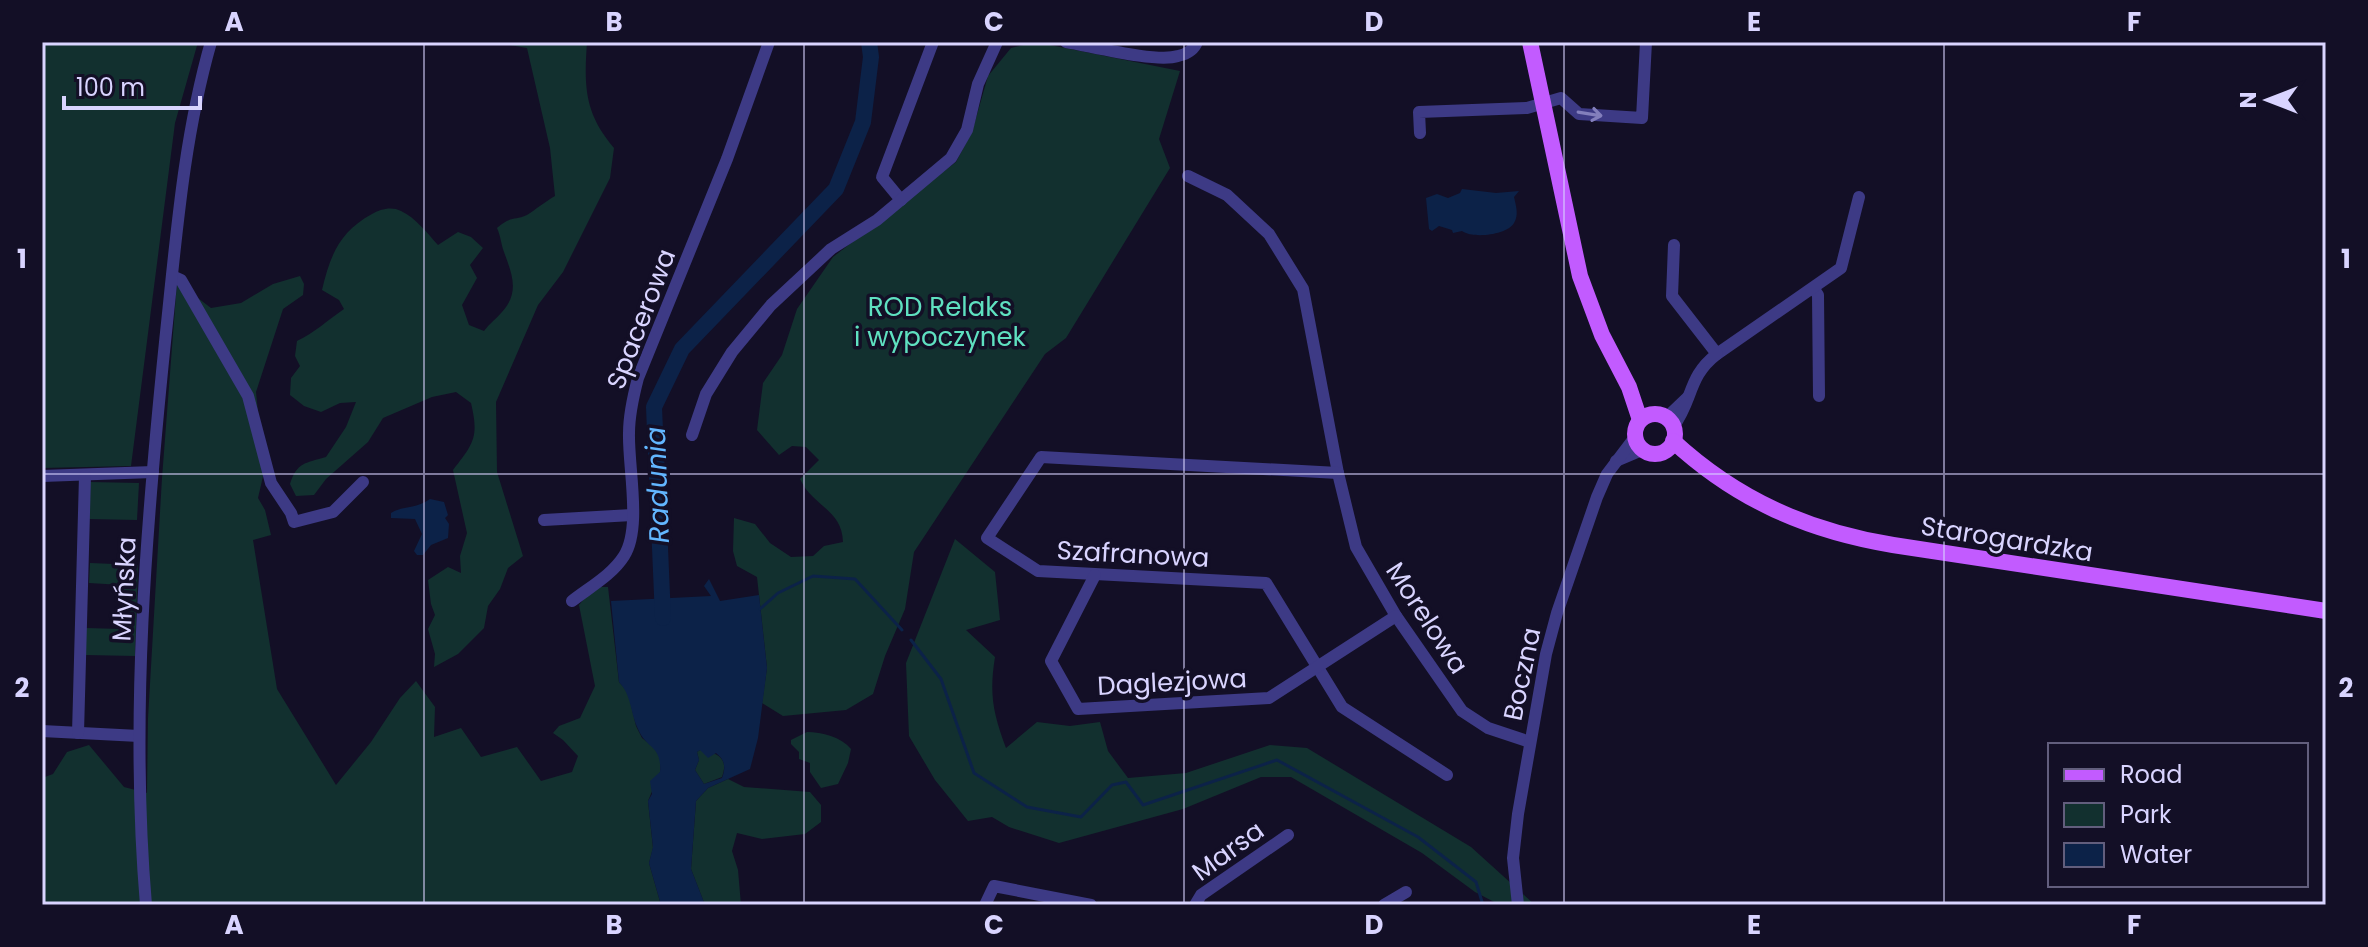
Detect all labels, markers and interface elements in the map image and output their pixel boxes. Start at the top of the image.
text: A [224,4,244,40]
text: B [605,4,623,40]
text: C [984,4,1004,40]
text: D [1365,4,1384,40]
text: E [1747,4,1761,40]
text: F [2127,4,2141,40]
scale bar [64,60,200,110]
north arrow [2228,60,2308,140]
text: 100 m [76,71,145,104]
text: N [2233,92,2264,108]
one-way arrow [1576,107,1602,122]
text: 1 [17,241,27,277]
text: 1 [2341,241,2351,277]
street label: Spacerowa [598,244,684,394]
park label: ROD Relaks i wypoczynek [854,289,1027,355]
water label: Radunia [636,426,679,544]
street label: Starogardzka [1918,508,2096,570]
street label: Szafranowa [1056,532,1210,576]
street label: Młyńska [103,536,145,642]
street label: Morelowa [1377,555,1477,681]
street label: Boczna [1495,624,1549,724]
street label: Daglezjowa [1096,660,1248,704]
text: 2 [15,670,30,706]
text: 2 [2339,670,2354,706]
legend [2048,743,2308,887]
text: Road [2120,758,2182,791]
text: Park [2120,798,2172,831]
street label: Marsa [1185,813,1271,889]
text: Water [2120,838,2192,871]
text: A [224,907,244,943]
text: B [605,907,623,943]
text: C [984,907,1004,943]
text: D [1365,907,1384,943]
text: E [1747,907,1761,943]
text: F [2127,907,2141,943]

